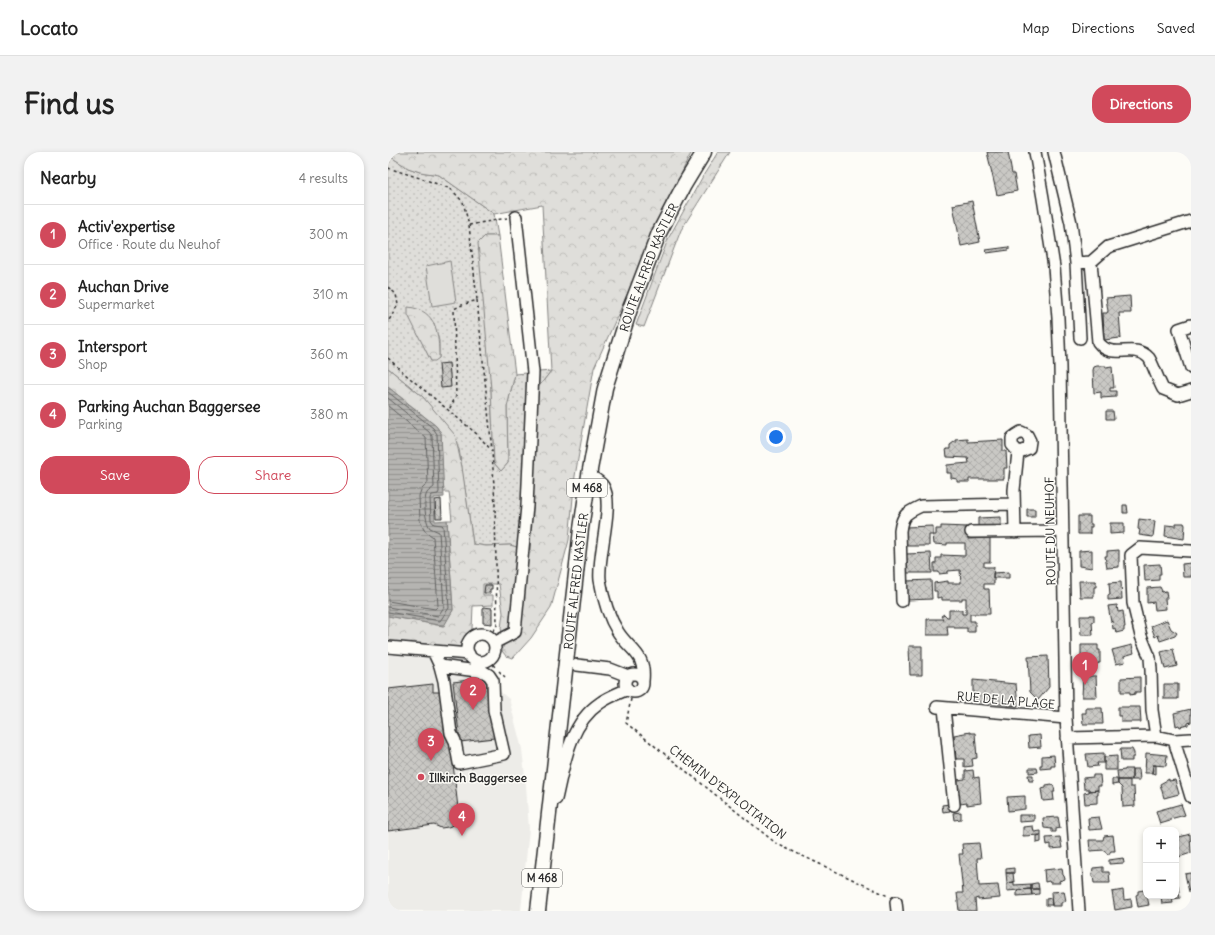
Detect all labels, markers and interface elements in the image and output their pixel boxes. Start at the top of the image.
text: Locato [20,16,78,40]
text: Map [1022,19,1049,37]
text: Directions [1071,19,1135,37]
text: Saved [1157,19,1195,37]
button: Directions [1092,85,1191,123]
text: Find us [24,86,115,122]
text: Nearby [40,167,96,189]
text: 4 results [299,170,348,187]
street label: ROUTE ALFRED KASTLER [616,200,681,333]
text: Activ'expertise [78,217,175,236]
text: 1 [50,226,56,243]
text: 300 m [309,226,348,243]
text: Office · Route du Neuhof [78,236,220,253]
text: Auchan Drive [78,277,169,296]
text: 2 [49,286,57,303]
text: 310 m [313,286,348,303]
text: Supermarket [78,296,155,313]
text: Intersport [78,337,147,356]
text: 3 [49,346,57,363]
text: 360 m [310,346,348,363]
text: Shop [78,356,107,373]
text: Parking Auchan Baggersee [78,397,261,416]
text: 4 [49,406,57,423]
text: 380 m [310,406,348,423]
text: Parking [78,416,123,433]
your location [766,427,786,447]
button: Save [40,456,190,494]
button: Share [198,456,348,494]
street label: ROUTE DU NEUHOF [1042,476,1058,586]
road number: M 468 [567,479,607,497]
street label: ROUTE ALFRED KASTLER [560,511,591,650]
pin: 1 [1072,652,1098,685]
pin: 2 [460,677,486,710]
street label: RUE DE LA PLAGE [956,688,1056,712]
pin: 3 [418,728,444,761]
street label: CHEMIN D'EXPLOITATION [667,742,789,842]
place label: Illkirch Baggersee [429,770,527,786]
marker: Illkirch Baggersee [416,772,426,782]
pin: 4 [449,803,475,836]
map controls [1143,827,1179,899]
button: + [1143,827,1179,863]
button: − [1143,863,1179,899]
road number: M 468 [522,869,562,887]

